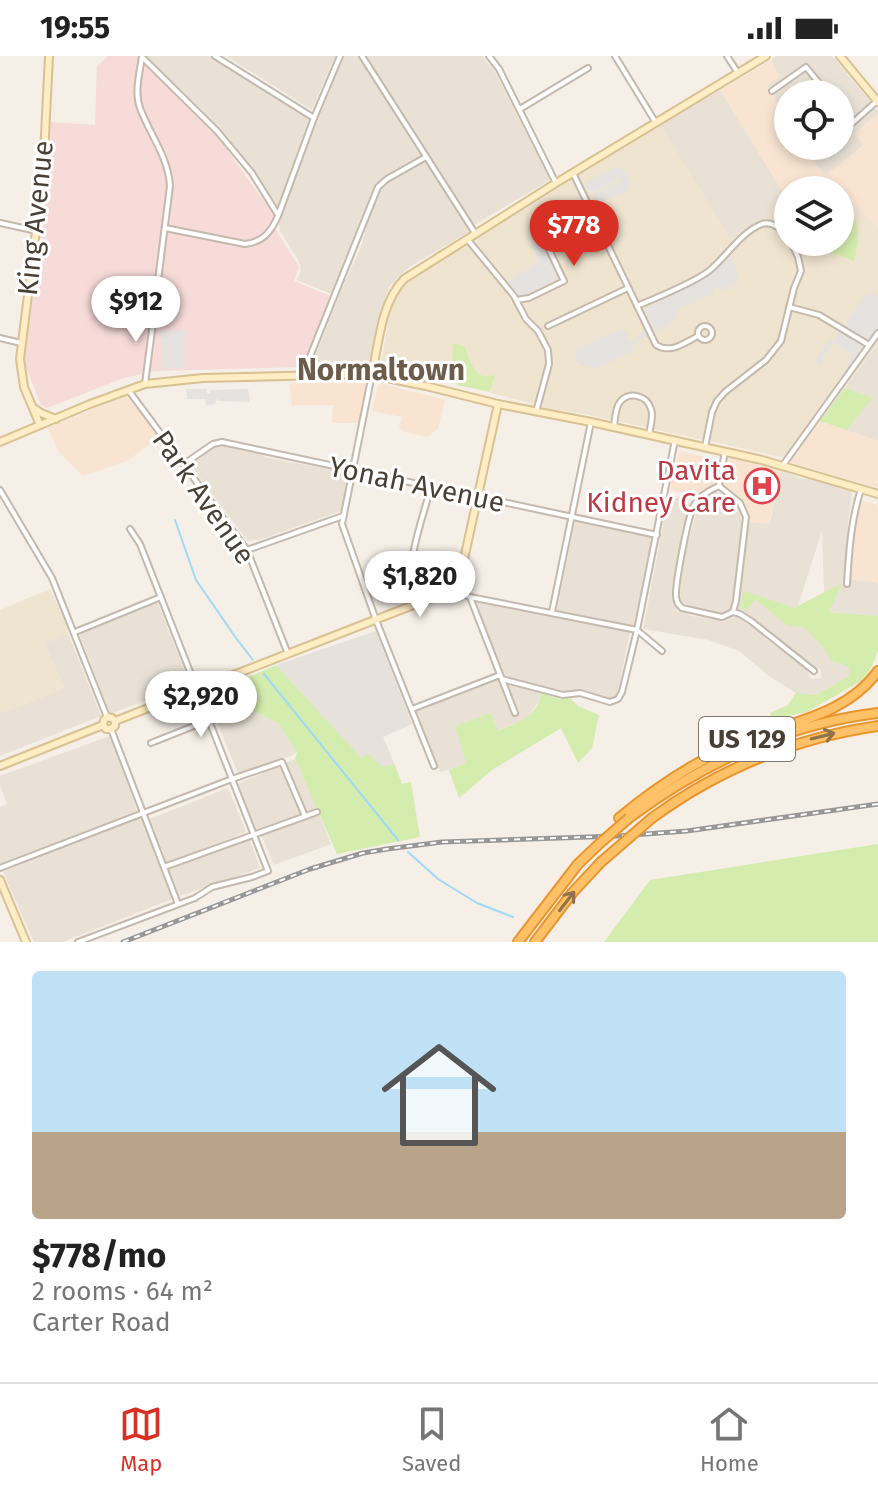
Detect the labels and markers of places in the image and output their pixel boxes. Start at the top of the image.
pin: $778 [527,200,621,268]
pin: $912 [89,276,183,344]
place label: Davita Kidney Care [586,454,736,519]
hospital icon: Davita Kidney Care [743,467,781,505]
pin: $1,820 [355,551,485,619]
pin: $2,920 [136,671,266,739]

